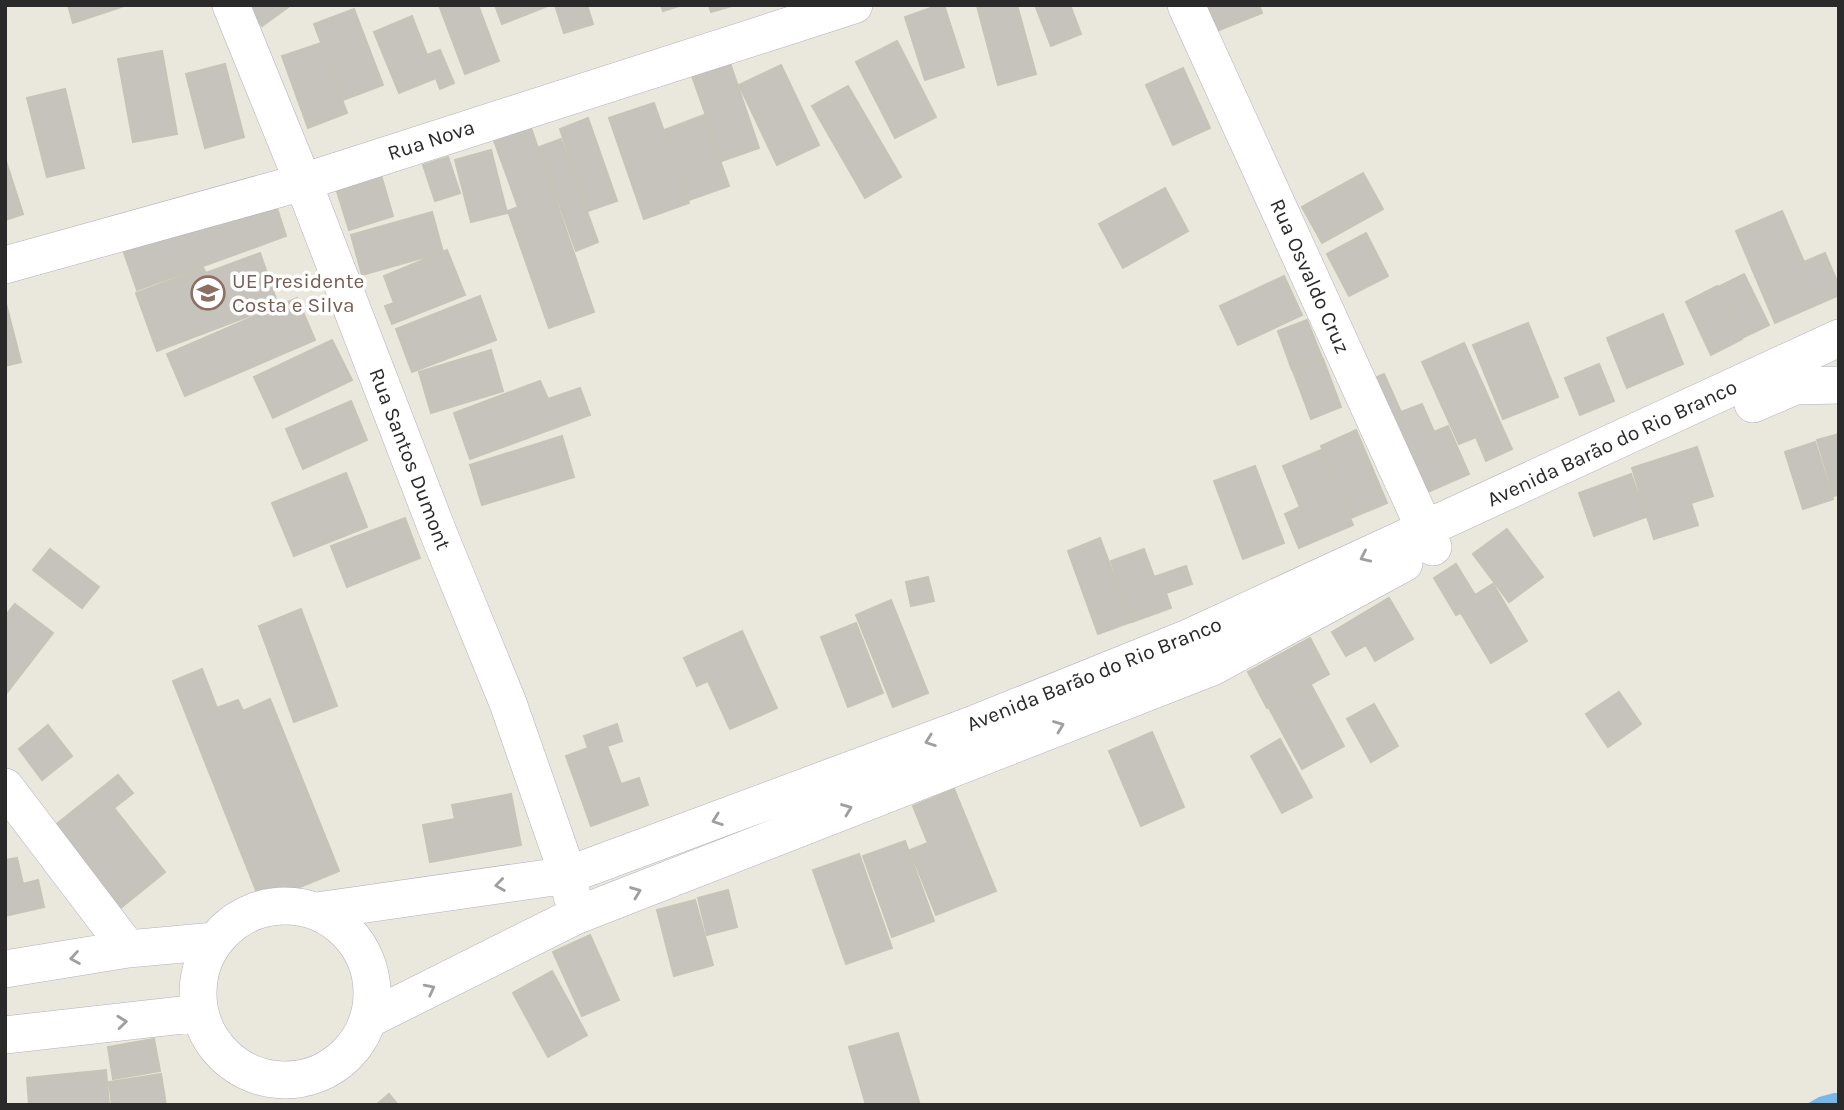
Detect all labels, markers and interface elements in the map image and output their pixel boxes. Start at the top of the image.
street label: Rua Nova [384,115,478,165]
street label: Rua Osvaldo Cruz [1265,195,1355,357]
place label: UE Presidente Costa e Silva [232,269,364,317]
school or university icon: UE Presidente Costa e Silva [189,274,227,312]
street label: Rua Santos Dumont [364,365,456,553]
street label: Avenida Barão do Rio Branco [1483,374,1741,512]
one-way arrow [1360,548,1372,562]
street label: Avenida Barão do Rio Branco [963,612,1225,736]
one-way arrow [1053,721,1065,735]
one-way arrow [924,732,936,746]
one-way arrow [841,804,853,818]
one-way arrow [711,811,723,825]
one-way arrow [494,877,506,892]
one-way arrow [629,887,641,901]
one-way arrow [69,950,81,965]
one-way arrow [423,983,435,997]
one-way arrow [117,1015,128,1030]

